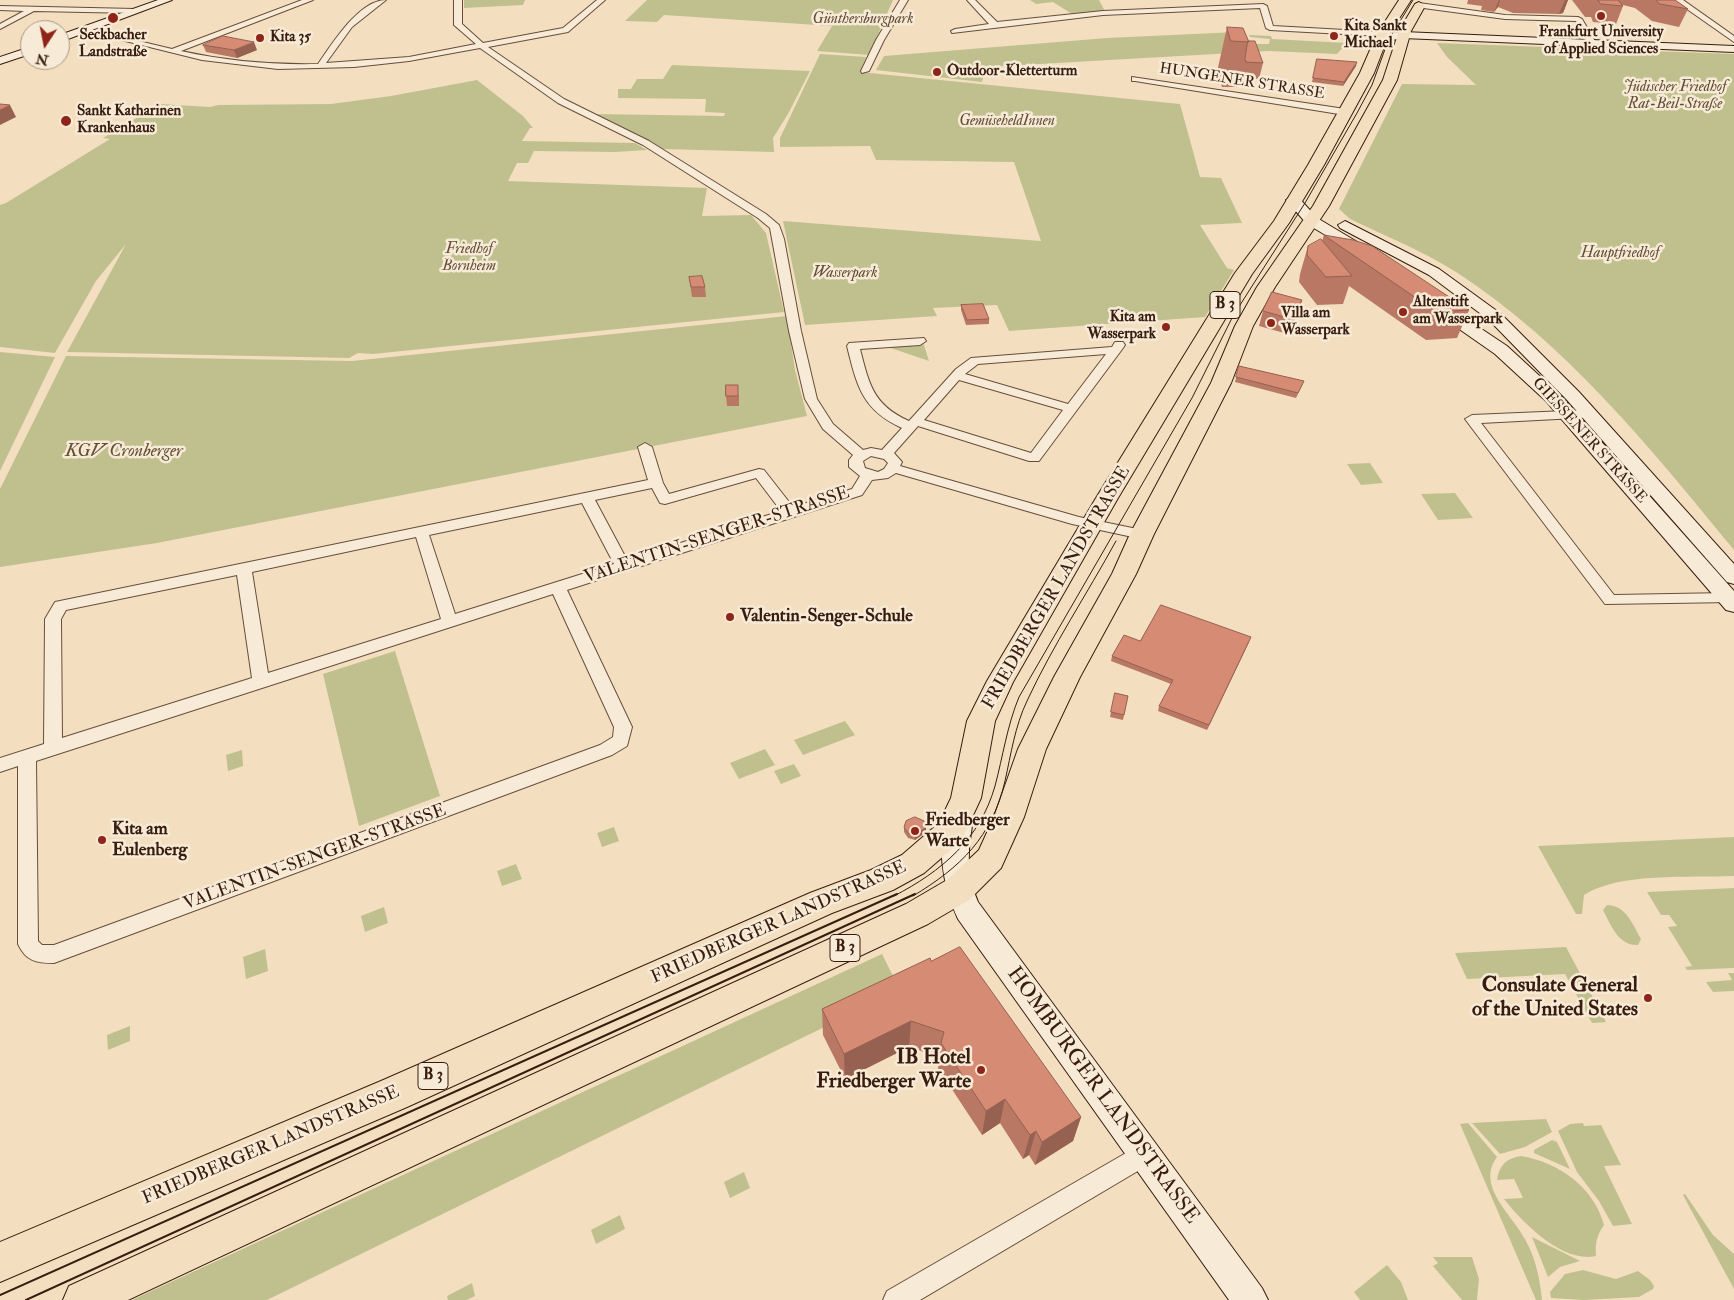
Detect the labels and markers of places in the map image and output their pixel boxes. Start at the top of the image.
marker: Frankfurt University of Applied Sciences [1595,10,1607,22]
marker: Seckbacher Landstraße [106,11,120,25]
place label: Kita Sankt Michael [1344,18,1407,53]
place label: Frankfurt University of Applied Sciences [1539,24,1663,59]
place label: Seckbacher Landstraße [79,27,147,62]
place label: Kita 35 [270,29,311,47]
marker: Kita Sankt Michael [1328,30,1340,42]
marker: Kita 35 [254,32,266,44]
place label: Outdoor-Kletterturm [947,63,1077,81]
marker: Outdoor-Kletterturm [931,66,943,78]
place label: Sankt Katharinen Krankenhaus [77,103,181,138]
marker: Sankt Katharinen Krankenhaus [59,114,73,128]
place label: Altenstift am Wasserpark [1413,294,1503,329]
place label: Villa am Wasserpark [1281,305,1350,340]
marker: Altenstift am Wasserpark [1397,306,1409,318]
place label: Kita am Wasserpark [1087,309,1156,344]
marker: Villa am Wasserpark [1265,317,1277,329]
marker: Kita am Wasserpark [1160,321,1172,333]
place label: Valentin-Senger-Schule [740,606,913,628]
marker: Valentin-Senger-Schule [724,611,736,623]
place label: Friedberger Warte [925,810,1010,852]
place label: Kita am Eulenberg [112,819,187,862]
marker: Friedberger Warte [909,825,921,837]
marker: Kita am Eulenberg [96,834,108,846]
place label: Consulate General of the United States [1472,973,1638,1023]
marker: Consulate General of the United States [1642,992,1654,1004]
place label: IB Hotel Friedberger Warte [816,1045,971,1095]
marker: IB Hotel Friedberger Warte [975,1064,987,1076]

